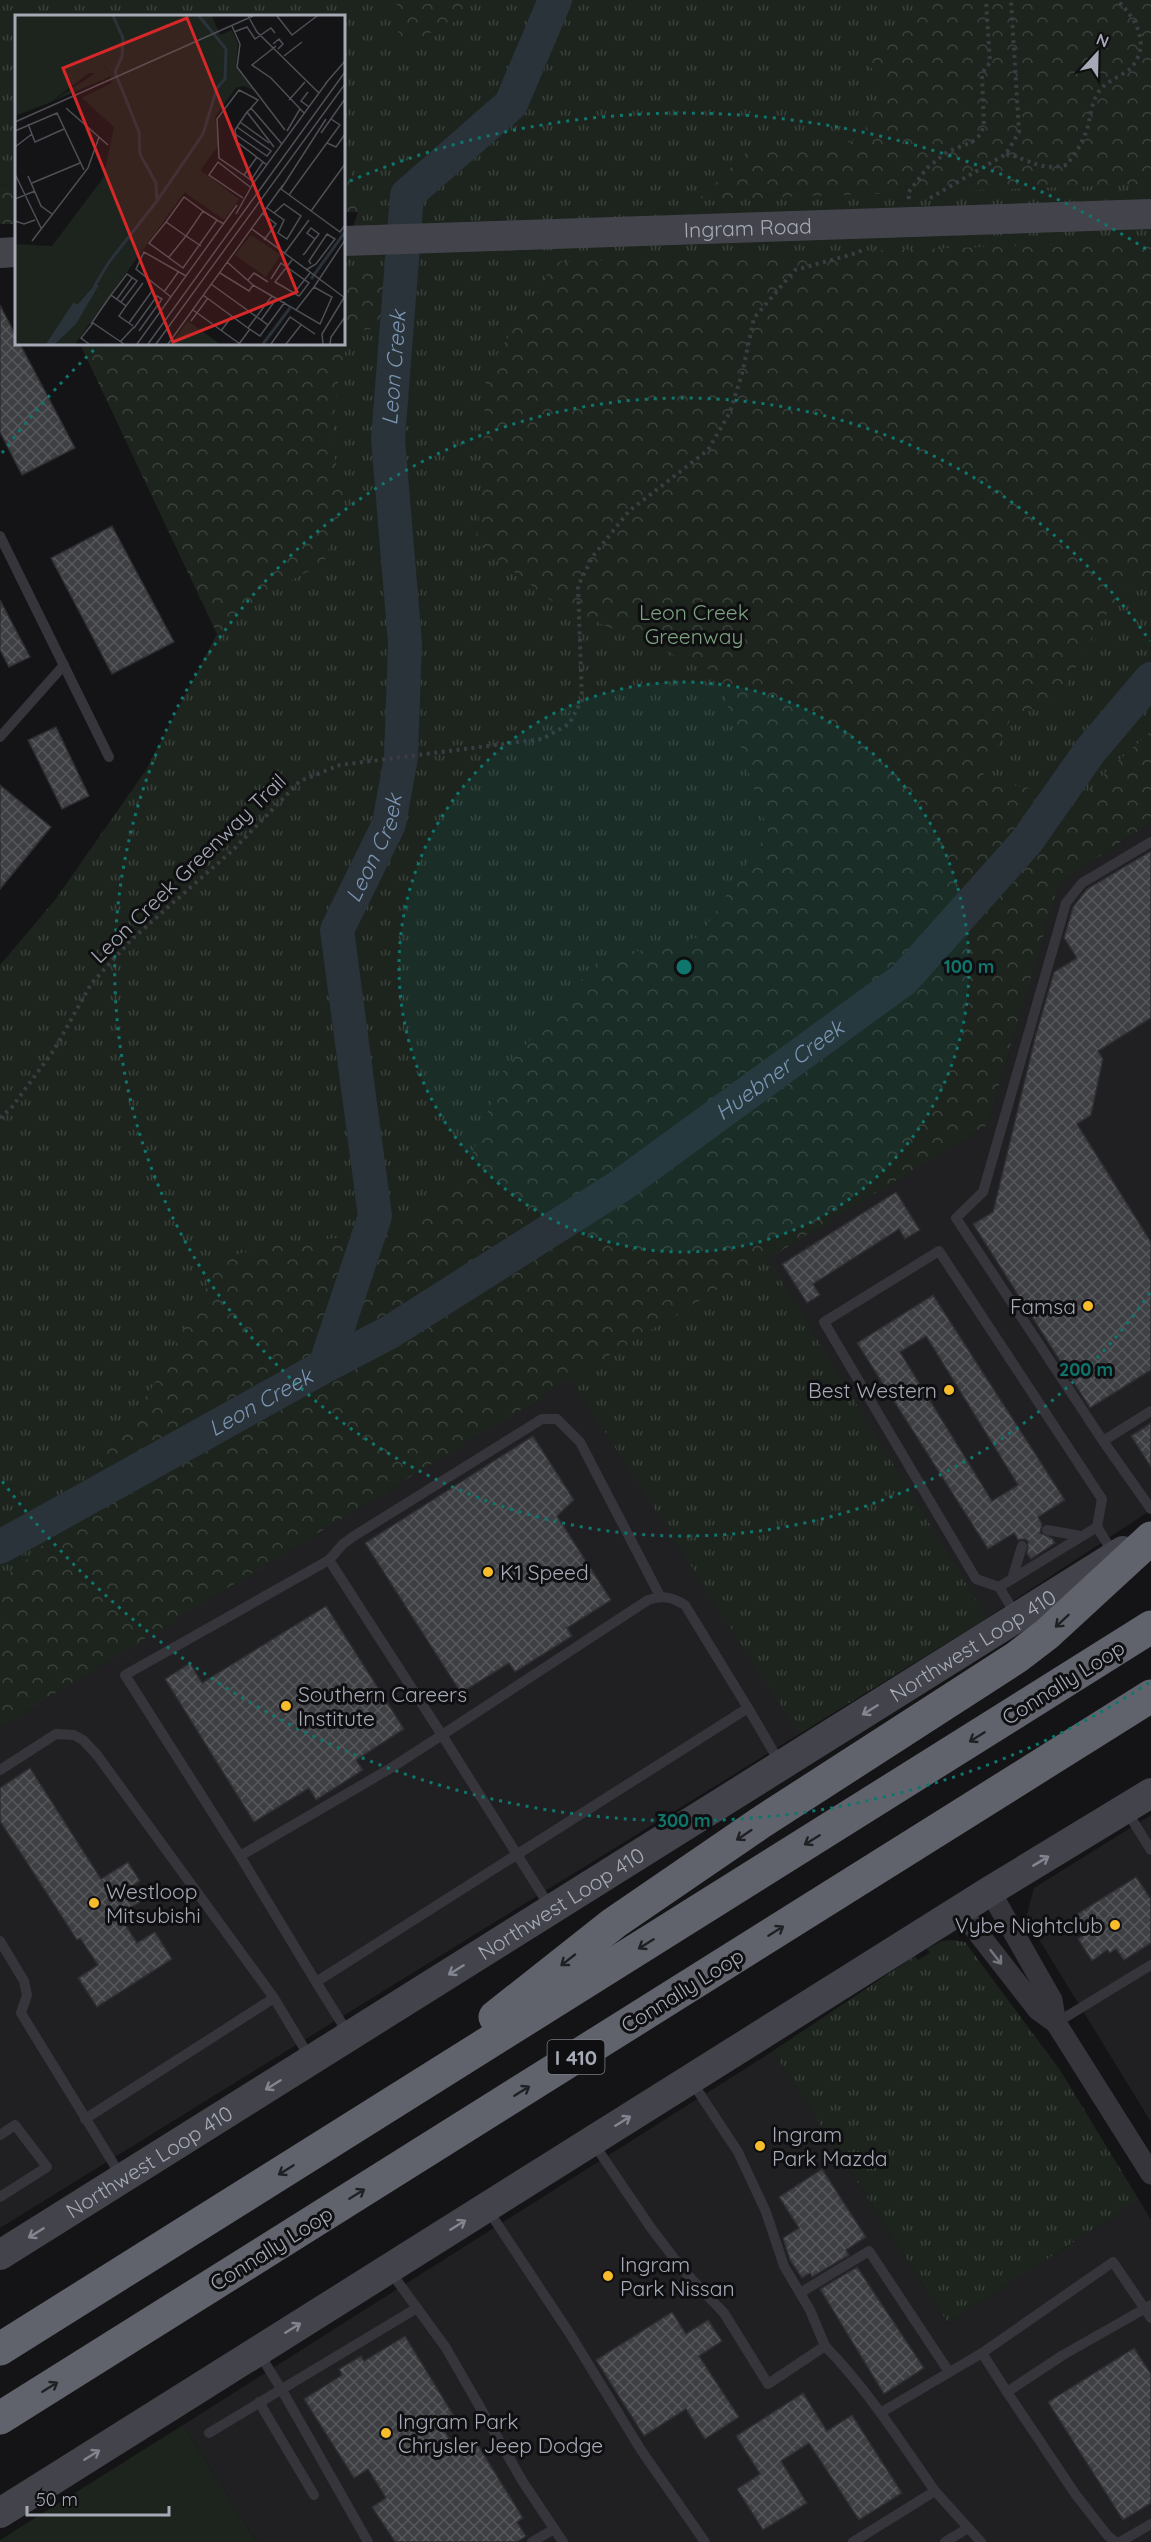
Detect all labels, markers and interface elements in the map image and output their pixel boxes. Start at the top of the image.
inset map [15,15,345,345]
north arrow [1067,24,1127,84]
text: N [1093,29,1112,52]
street label: Ingram Road [683,212,812,243]
water label: Leon Creek [375,307,412,426]
park label: Leon Creek Greenway [639,599,749,649]
street label: Leon Creek Greenway Trail [85,768,291,968]
water label: Leon Creek [339,790,408,907]
text: 100 m [944,955,994,978]
centre of rings [674,957,694,977]
water label: Huebner Creek [709,1012,851,1126]
place label: Famsa [1010,1293,1076,1319]
marker: Famsa [1081,1299,1095,1313]
text: 200 m [1059,1358,1113,1381]
water label: Leon Creek [203,1361,319,1442]
place label: Best Western [808,1377,937,1403]
marker: Best Western [942,1383,956,1397]
place label: K1 Speed [500,1559,589,1585]
marker: K1 Speed [481,1565,495,1579]
street label: Northwest Loop 410 [885,1583,1061,1707]
one-way arrow [1055,1614,1070,1628]
street label: Connally Loop [997,1634,1129,1730]
place label: Southern Careers Institute [298,1681,467,1731]
marker: Southern Careers Institute [279,1699,293,1713]
one-way arrow [862,1705,879,1717]
one-way arrow [969,1731,986,1743]
text: 300 m [657,1809,711,1832]
one-way arrow [736,1829,752,1841]
one-way arrow [804,1835,821,1847]
street label: Northwest Loop 410 [473,1841,649,1965]
one-way arrow [1032,1854,1049,1866]
place label: Westloop Mitsubishi [106,1878,201,1928]
marker: Westloop Mitsubishi [87,1896,101,1910]
place label: Vybe Nightclub [955,1912,1103,1938]
marker: Vybe Nightclub [1108,1918,1122,1932]
one-way arrow [767,1925,784,1937]
one-way arrow [638,1937,655,1950]
street label: Connally Loop [616,1942,748,2038]
one-way arrow [989,1948,1002,1964]
one-way arrow [560,1953,576,1966]
one-way arrow [448,1964,465,1976]
road number: I 410 [548,2040,604,2074]
one-way arrow [265,2079,282,2091]
one-way arrow [513,2084,530,2096]
street label: Northwest Loop 410 [61,2100,237,2223]
one-way arrow [614,2115,631,2127]
place label: Ingram Park Mazda [772,2121,888,2171]
marker: Ingram Park Mazda [753,2139,767,2153]
one-way arrow [278,2164,294,2176]
one-way arrow [348,2188,365,2200]
street label: Connally Loop [205,2200,337,2296]
one-way arrow [449,2218,466,2230]
one-way arrow [28,2227,45,2239]
place label: Ingram Park Nissan [620,2251,735,2301]
marker: Ingram Park Nissan [601,2269,615,2283]
one-way arrow [284,2322,301,2334]
one-way arrow [41,2381,58,2394]
place label: Ingram Park Chrysler Jeep Dodge [398,2408,603,2458]
marker: Ingram Park Chrysler Jeep Dodge [379,2426,393,2440]
one-way arrow [83,2448,100,2460]
scale bar [27,2479,170,2517]
text: 50 m [36,2488,78,2511]

